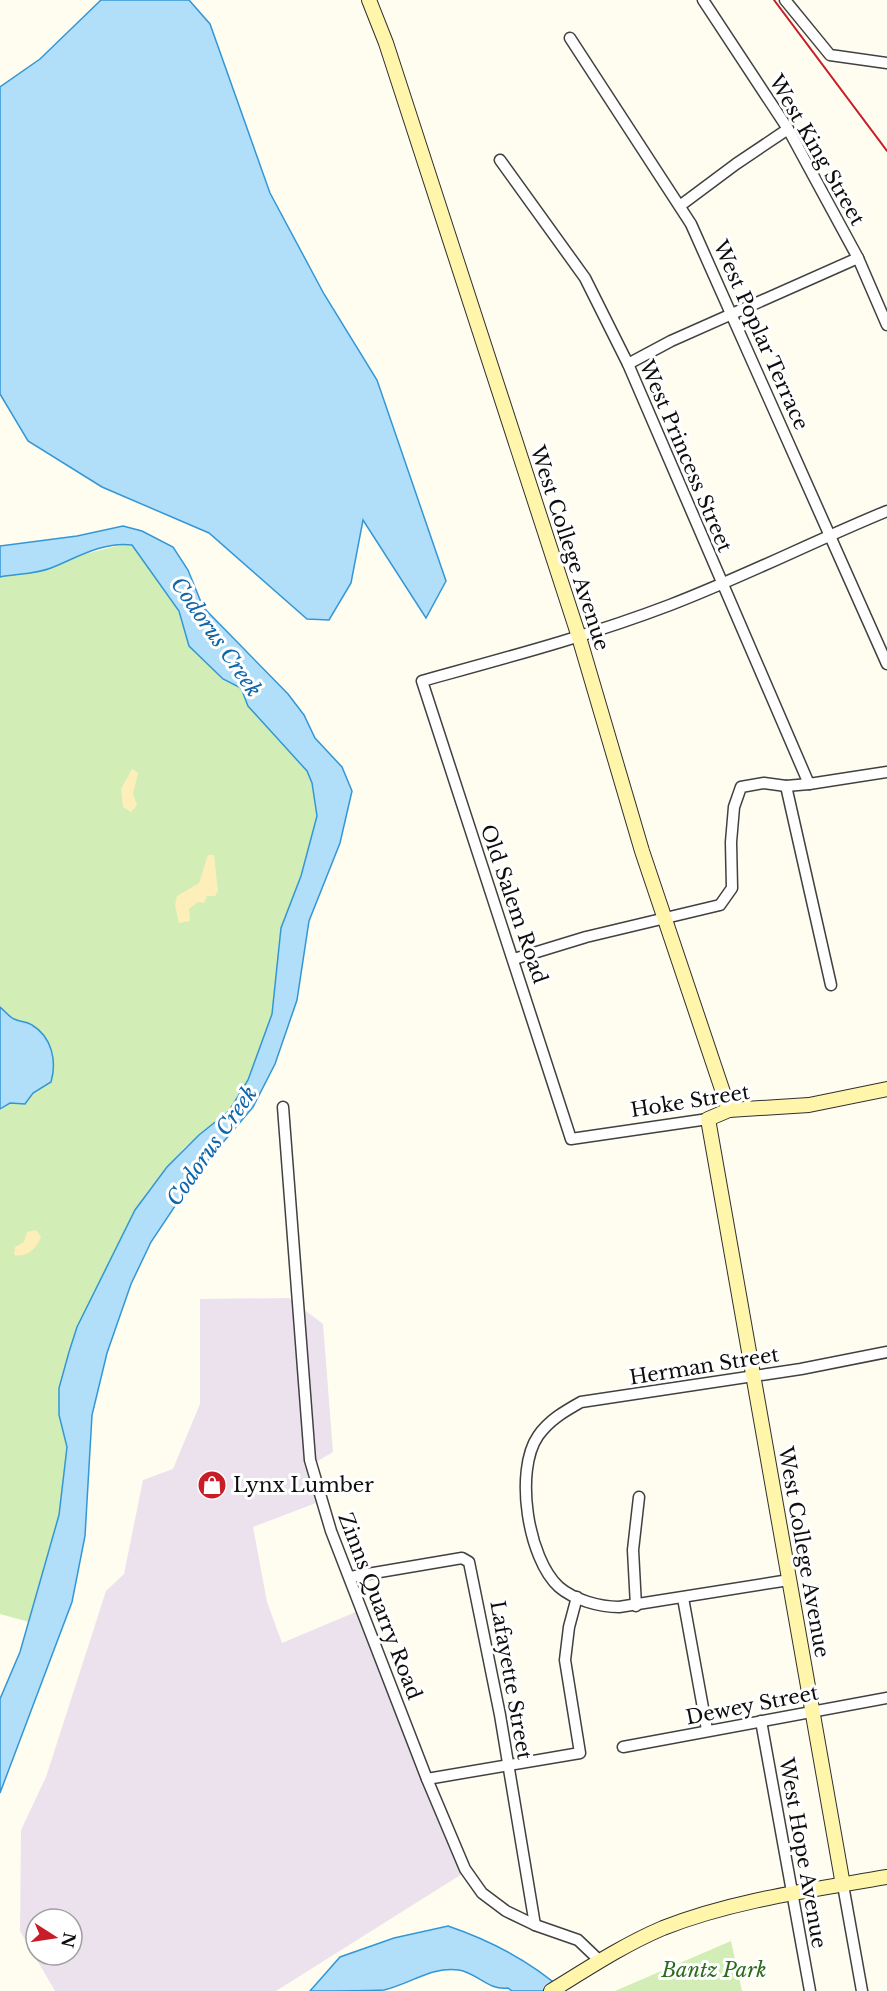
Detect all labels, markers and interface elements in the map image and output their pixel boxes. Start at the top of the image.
street label: West King Street [764,70,870,230]
street label: West Poplar Terrace [708,236,814,434]
street label: West Princess Street [634,356,737,556]
street label: West College Avenue [525,442,614,653]
water label: Codorus Creek [165,572,267,702]
street label: Old Salem Road [476,821,552,987]
street label: Hoke Street [629,1080,752,1122]
water label: Codorus Creek [161,1081,263,1211]
street label: Herman Street [627,1342,781,1390]
street label: West College Avenue [773,1444,834,1659]
shop icon: Lynx Lumber [196,1469,228,1501]
place label: Lynx Lumber [233,1473,374,1497]
street label: Zinns Quarry Road [333,1509,427,1703]
street label: Lafayette Street [485,1599,537,1762]
street label: Dewey Street [684,1680,821,1730]
street label: West Hope Avenue [774,1755,832,1950]
north arrow [24,1907,84,1967]
text: N [57,1931,80,1950]
park label: Bantz Park [660,1958,767,1982]

